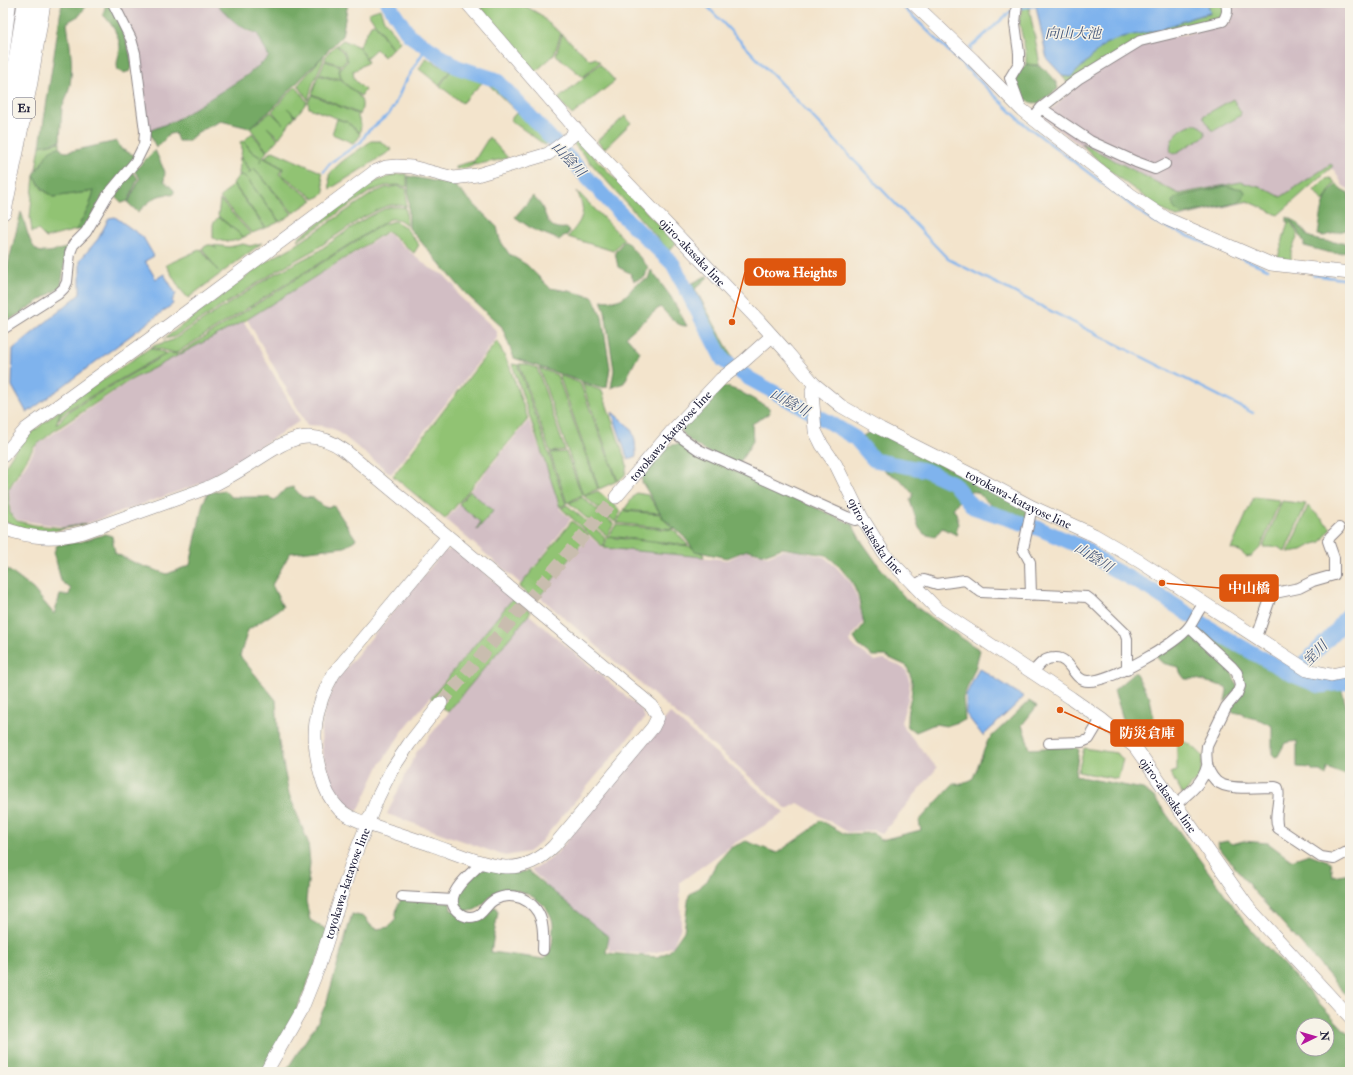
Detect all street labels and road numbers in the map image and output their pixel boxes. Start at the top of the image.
road number: E1 [13,98,35,118]
street label: ojiro-akasaka line [656,215,729,291]
street label: toyokawa-katayose line [626,387,716,485]
street label: toyokawa-katayose line [963,466,1075,533]
street label: ojiro-akasaka line [844,495,907,579]
street label: ojiro-akasaka line [1136,754,1200,837]
street label: toyokawa-katayose line [321,825,374,941]

